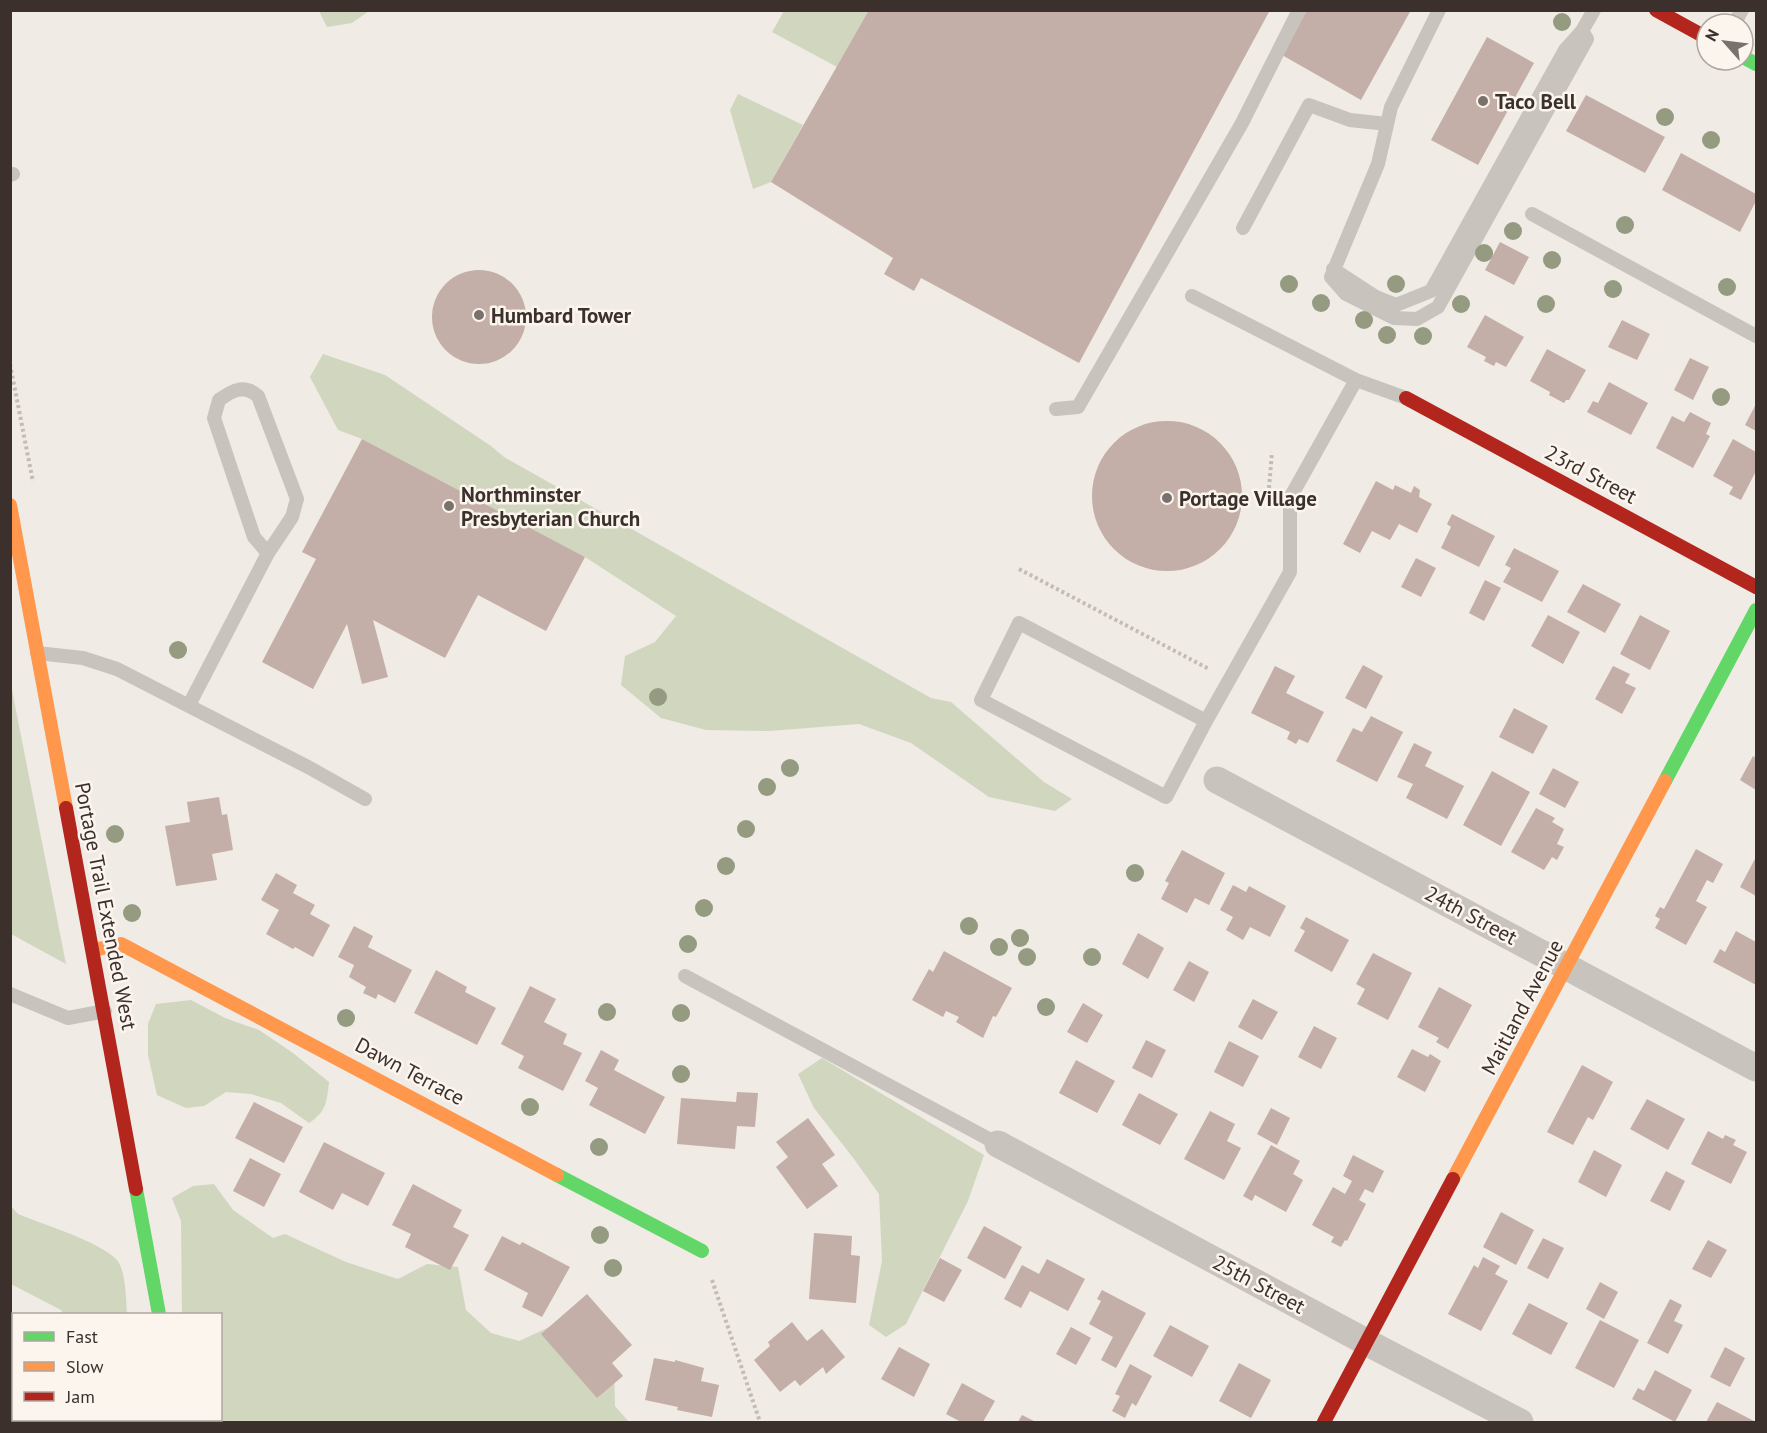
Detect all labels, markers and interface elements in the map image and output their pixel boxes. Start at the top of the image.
north arrow [1695,12,1755,72]
text: N [1700,26,1723,44]
place label: Taco Bell [1495,88,1577,115]
marker: Taco Bell [1476,94,1490,108]
place label: Humbard Tower [491,302,632,329]
marker: Humbard Tower [472,308,486,322]
street label: 23rd Street [1540,438,1642,510]
place label: Northminster Presbyterian Church [461,481,640,532]
place label: Portage Village [1179,485,1317,512]
marker: Portage Village [1160,491,1174,505]
marker: Northminster Presbyterian Church [442,499,456,513]
street label: Portage Trail Extended West [69,780,143,1032]
street label: 24th Street [1420,879,1522,951]
street label: Maitland Avenue [1475,935,1569,1079]
street label: Dawn Terrace [351,1031,469,1111]
street label: 25th Street [1208,1248,1310,1320]
legend [12,1313,222,1421]
text: Fast [66,1325,98,1348]
text: Slow [66,1355,104,1378]
text: Jam [65,1385,95,1408]

